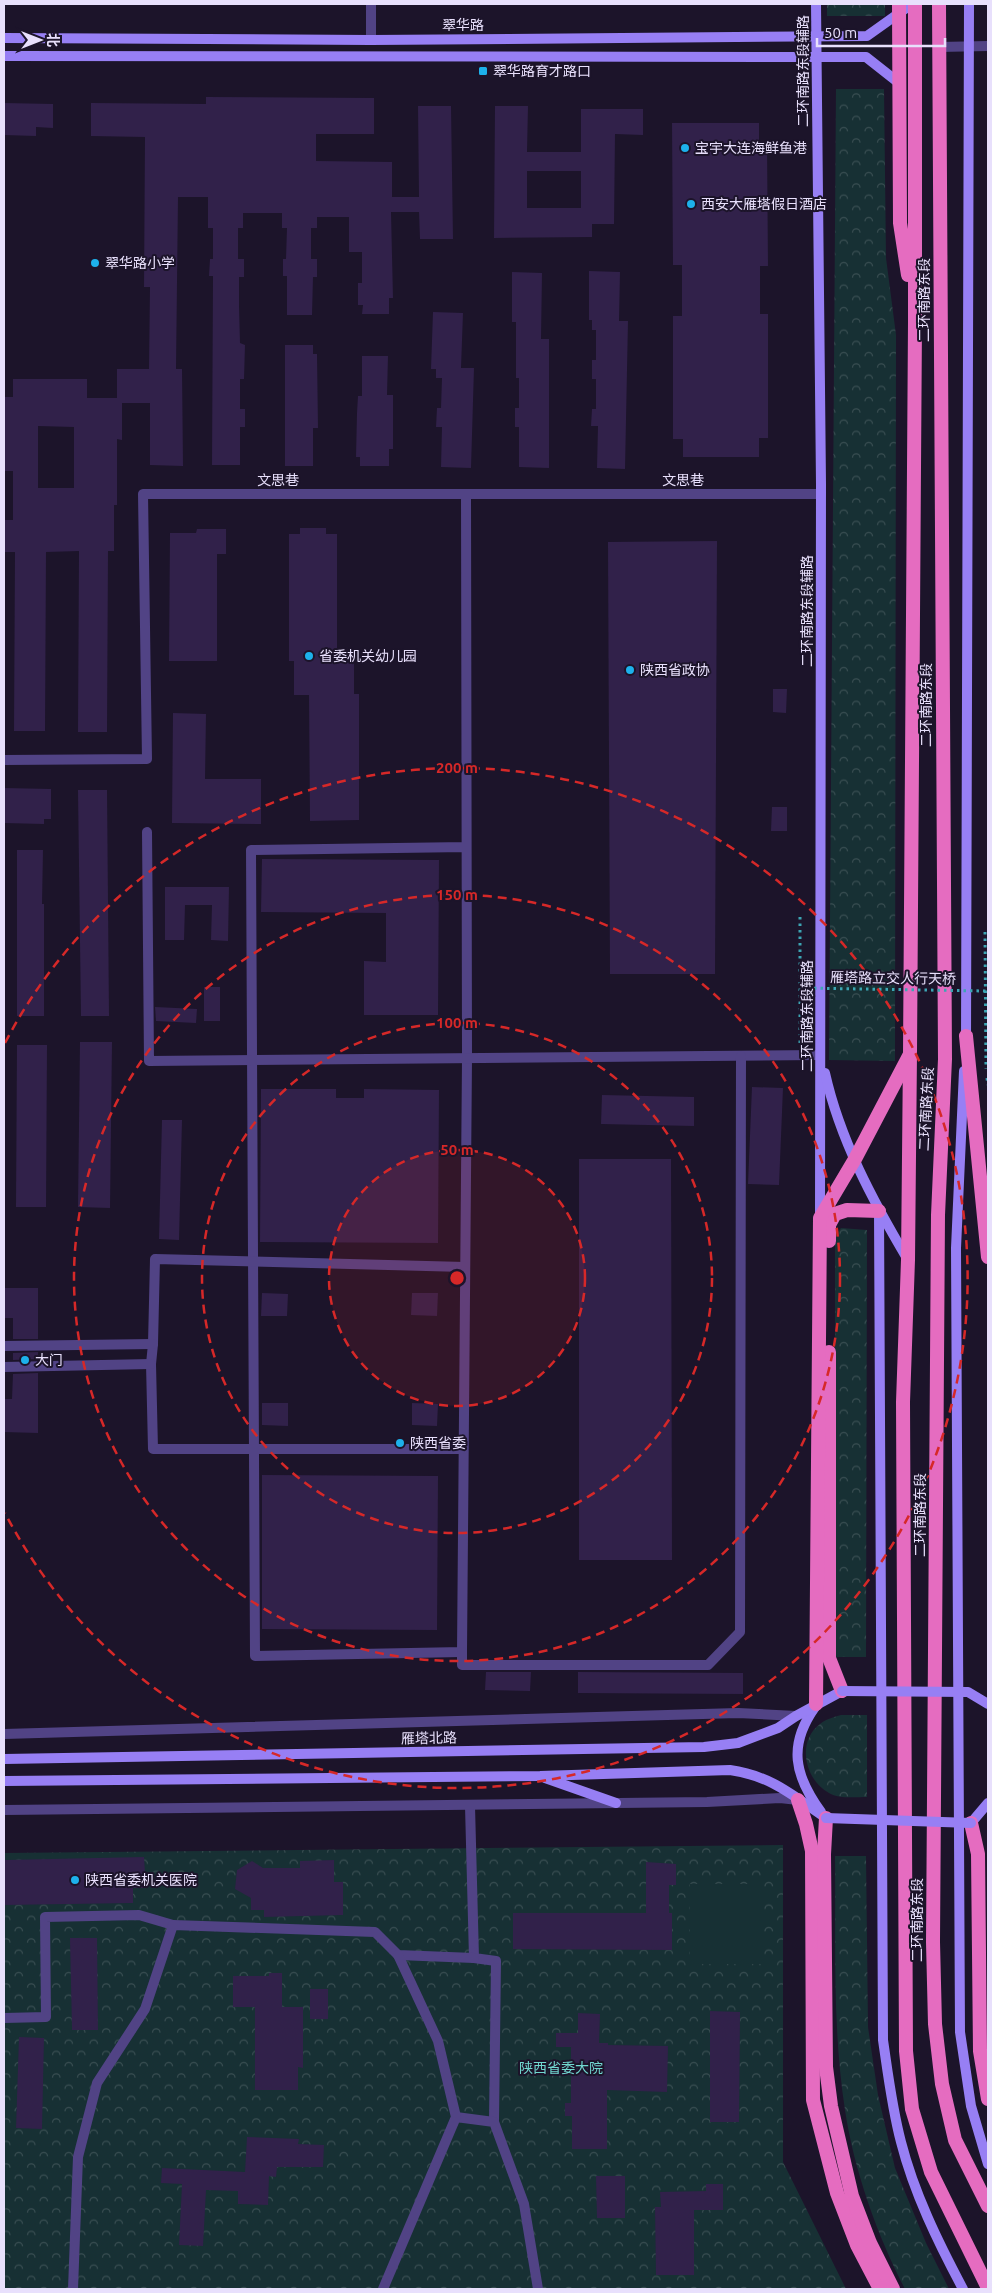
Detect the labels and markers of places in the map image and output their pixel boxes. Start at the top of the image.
place label: 翠华路育才路口 [493,63,591,79]
marker: 翠华路育才路口 [477,65,489,77]
place label: 宝宇大连海鲜鱼港 [695,140,807,156]
marker: 宝宇大连海鲜鱼港 [679,142,691,154]
place label: 西安大雁塔假日酒店 [701,196,827,212]
marker: 西安大雁塔假日酒店 [685,198,697,210]
place label: 翠华路小学 [105,255,175,271]
marker: 翠华路小学 [89,257,101,269]
place label: 省委机关幼儿园 [319,648,417,664]
marker: 省委机关幼儿园 [303,650,315,662]
place label: 陕西省政协 [640,662,710,678]
marker: 陕西省政协 [624,664,636,676]
centre of rings [448,1269,466,1287]
place label: 大门 [35,1352,63,1368]
marker: 大门 [19,1354,31,1366]
place label: 陕西省委 [410,1435,466,1451]
marker: 陕西省委 [394,1437,406,1449]
place label: 陕西省委机关医院 [85,1872,197,1888]
marker: 陕西省委机关医院 [69,1874,81,1886]

